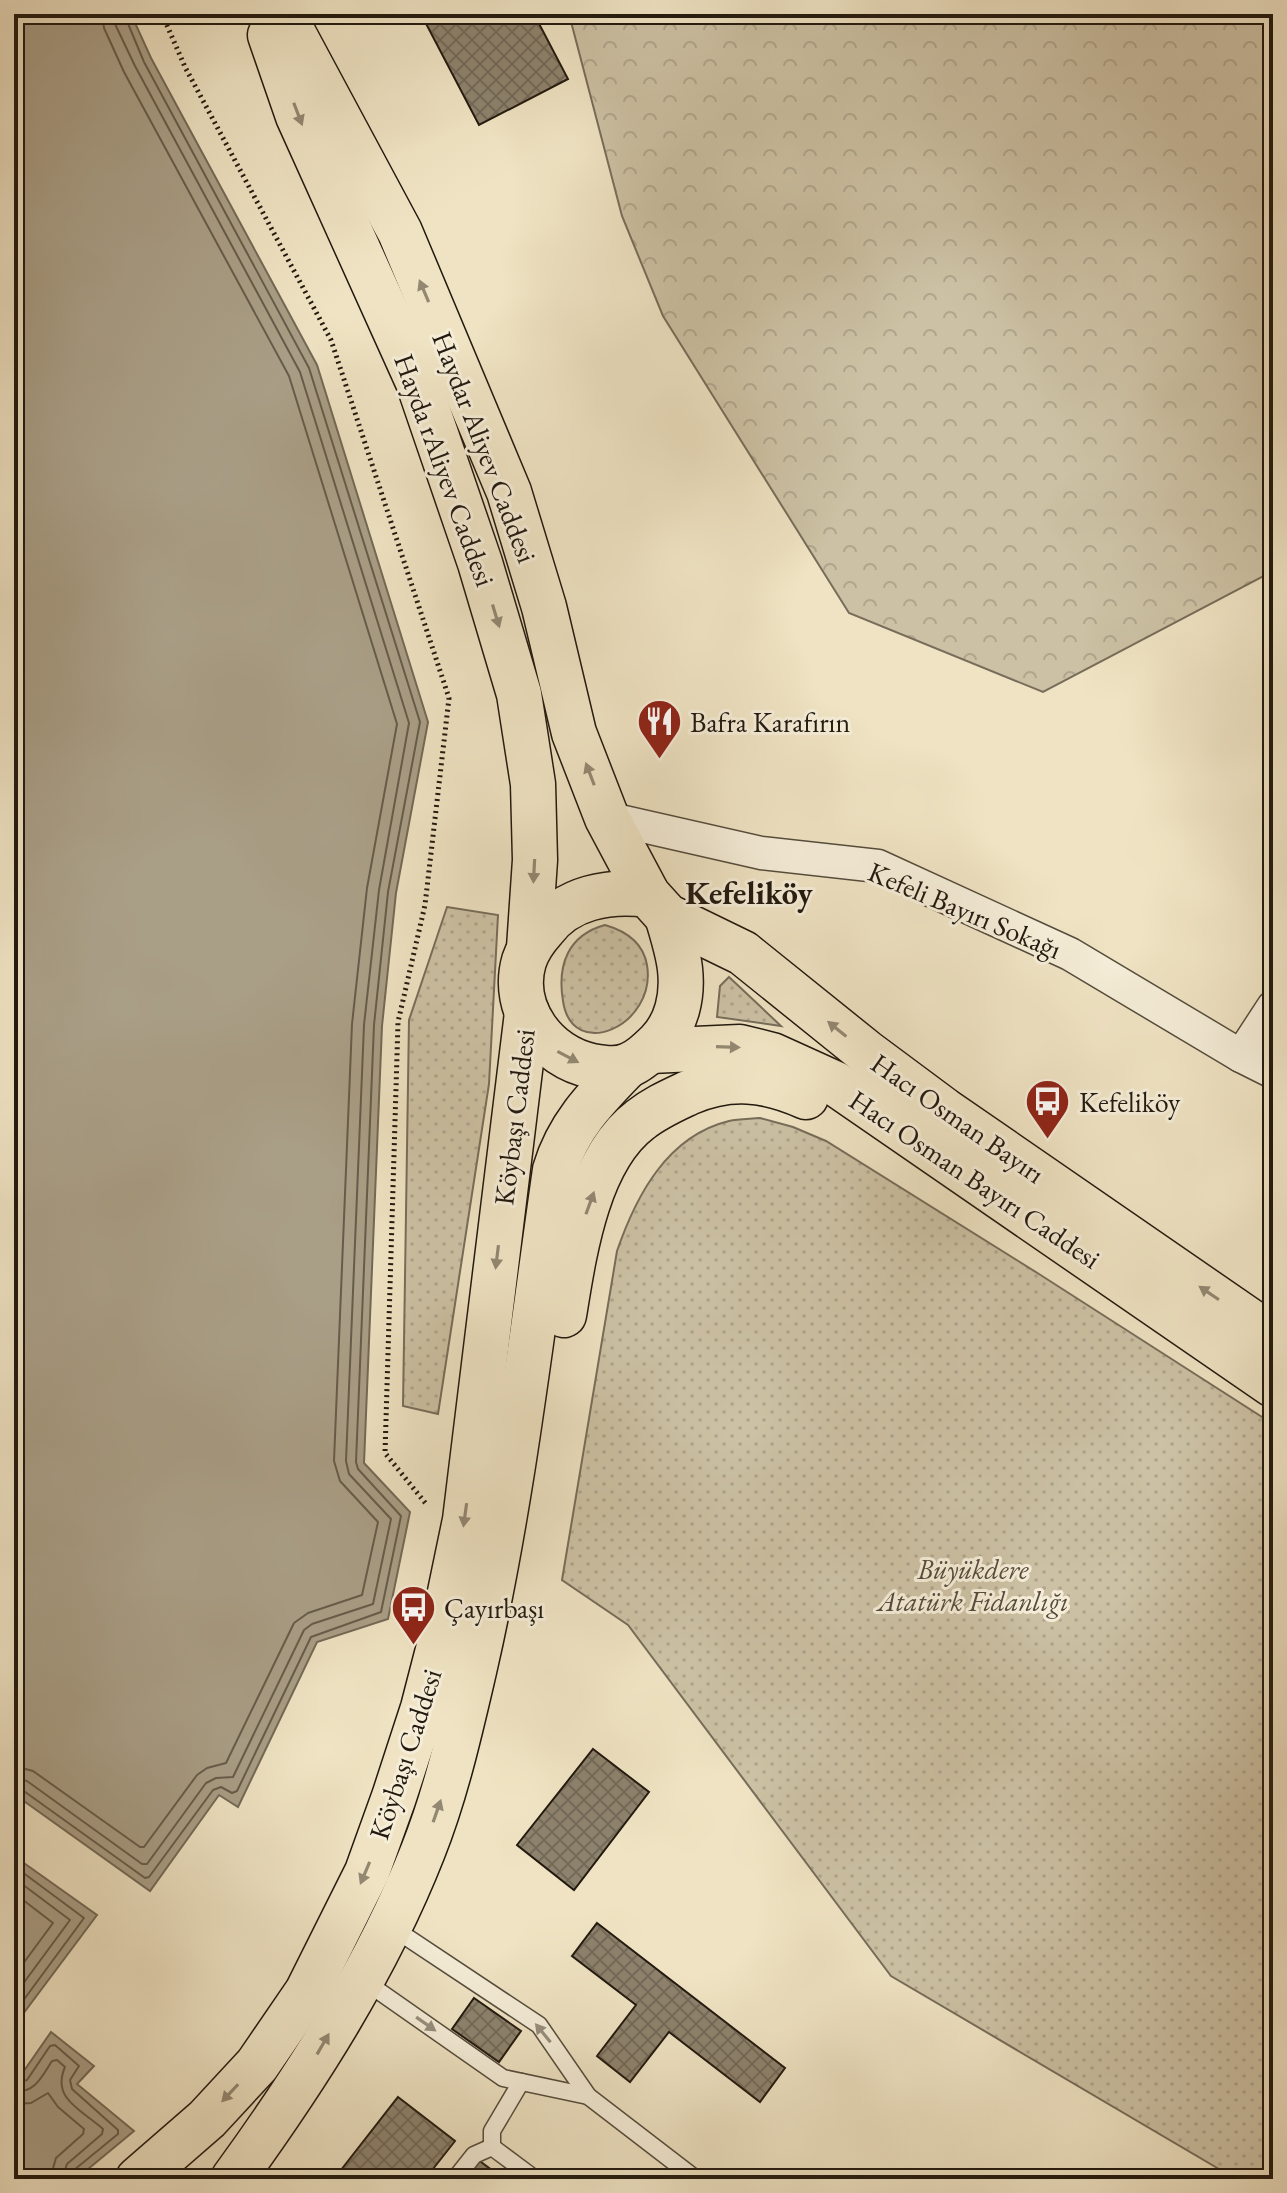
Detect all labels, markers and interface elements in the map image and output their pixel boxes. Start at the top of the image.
one-way arrow [292,102,305,126]
one-way arrow [418,279,431,303]
street label: Haydar Aliyev Caddesi [424,326,546,568]
street label: Hayda rAliyev Caddesi [386,349,504,591]
one-way arrow [490,604,503,628]
restaurant icon: Bafra Karafırın [635,698,683,761]
place label: Bafra Karafırın [690,704,850,740]
one-way arrow [583,762,596,786]
street label: Kefeli Bayırı Sokağı [863,853,1067,967]
one-way arrow [528,859,541,884]
district label: Kefeliköy [685,872,813,914]
one-way arrow [827,1021,847,1038]
street label: Köybaşı Caddesi [485,1027,543,1207]
one-way arrow [716,1041,741,1054]
street label: Hacı Osman Bayırı [864,1045,1052,1191]
one-way arrow [557,1050,580,1064]
bus stop icon: Kefeliköy [1024,1078,1072,1141]
street label: Hacı Osman Bayırı Caddesi [842,1081,1108,1277]
place label: Kefeliköy [1079,1084,1181,1120]
one-way arrow [584,1190,596,1214]
one-way arrow [490,1245,503,1270]
one-way arrow [1198,1285,1219,1300]
one-way arrow [459,1503,471,1528]
park label: Büyükdere Atatürk Fidanlığı [875,1551,1069,1619]
bus stop icon: Çayırbaşı [389,1584,437,1647]
place label: Çayırbaşı [444,1590,544,1626]
street label: Köybaşı Caddesi [360,1664,450,1844]
one-way arrow [431,1799,443,1823]
one-way arrow [359,1861,372,1884]
one-way arrow [415,2016,436,2031]
one-way arrow [535,2023,551,2043]
one-way arrow [316,2033,330,2056]
one-way arrow [222,2083,240,2102]

